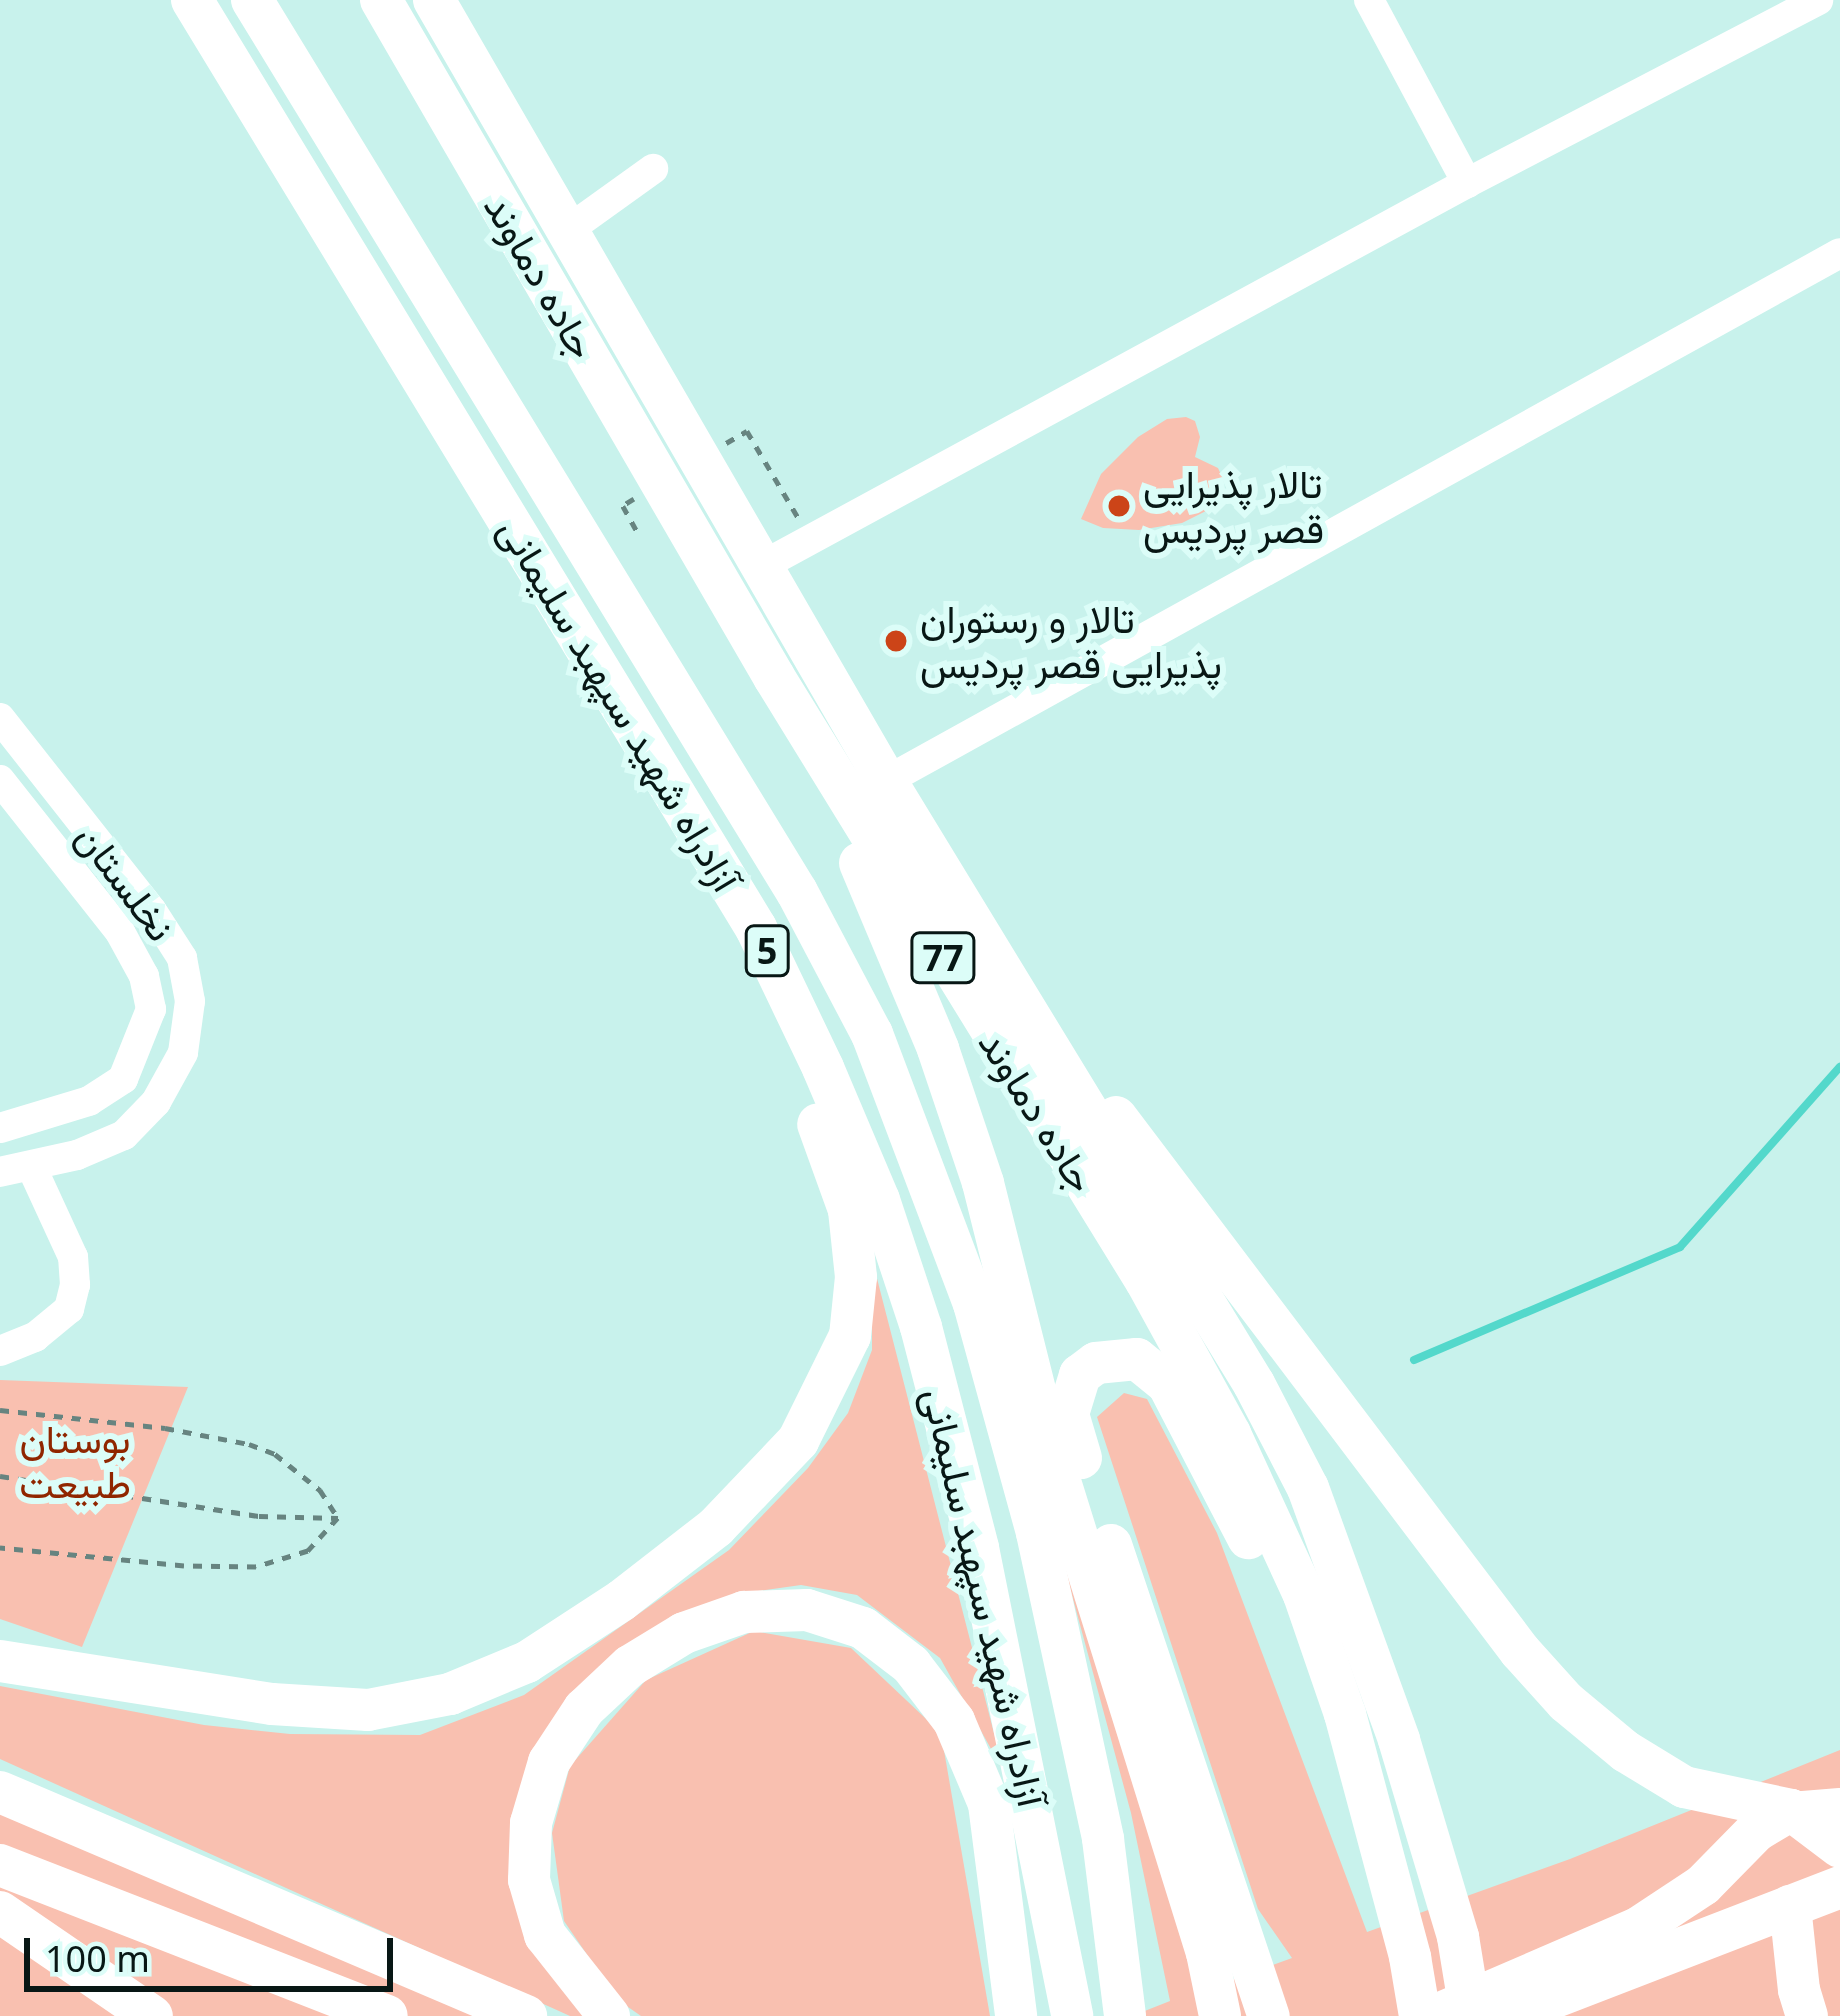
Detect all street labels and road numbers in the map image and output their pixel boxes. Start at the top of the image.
street label: جاده دماوند [475,185,607,367]
street label: آزادراه شهید سپهبد سلیمانی [490,509,750,899]
street label: نخلستان [67,814,185,950]
road number: 5 [743,921,791,981]
road number: 77 [910,928,976,988]
street label: جاده دماوند [970,1021,1106,1201]
street label: آزادراه شهید سپهبد سلیمانی [914,1383,1056,1811]

